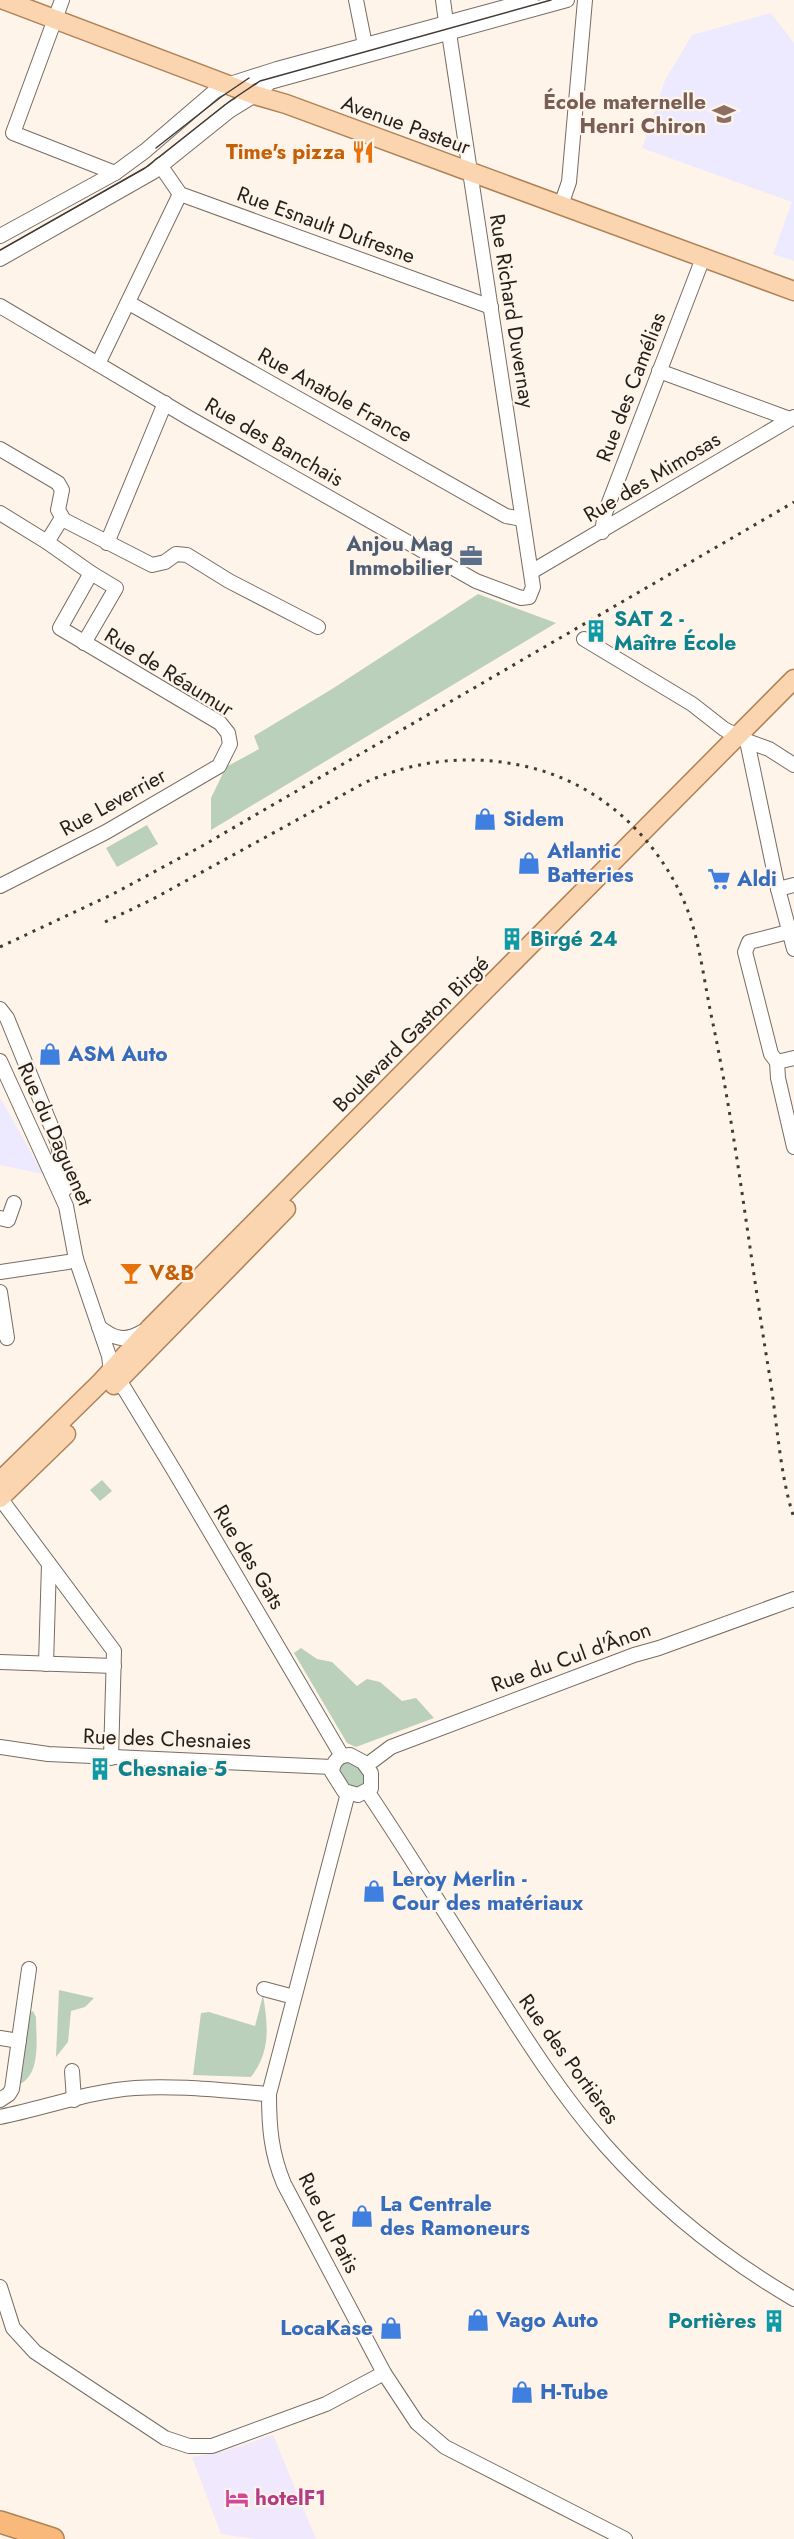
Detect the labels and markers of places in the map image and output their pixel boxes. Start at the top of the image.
place label: École maternelle Henri Chiron [543,87,706,141]
school or university icon: École maternelle Henri Chiron [711,101,737,127]
place label: Time's pizza [226,137,345,167]
restaurant icon: Time's pizza [350,139,376,165]
place label: Anjou Mag Immobilier [345,529,453,583]
office icon: Anjou Mag Immobilier [458,543,484,569]
place label: SAT 2 - Maître École [614,604,736,658]
building icon: SAT 2 - Maître École [583,618,609,644]
place label: Sidem [503,804,564,834]
shop icon: Sidem [472,806,498,832]
place label: Atlantic Batteries [546,836,634,890]
shop icon: Atlantic Batteries [516,850,542,876]
place label: Aldi [736,864,777,894]
supermarket icon: Aldi [706,866,732,892]
place label: Birgé 24 [530,924,618,954]
building icon: Birgé 24 [499,926,525,952]
place label: ASM Auto [67,1039,168,1069]
shop icon: ASM Auto [37,1041,63,1067]
place label: V&B [148,1258,194,1288]
bar icon: V&B [118,1260,144,1286]
place label: Chesnaie 5 [118,1754,227,1784]
building icon: Chesnaie 5 [87,1756,113,1782]
place label: Leroy Merlin - Cour des matériaux [392,1864,584,1918]
shop icon: Leroy Merlin - Cour des matériaux [361,1878,387,1904]
place label: La Centrale des Ramoneurs [380,2189,530,2243]
shop icon: La Centrale des Ramoneurs [349,2203,375,2229]
place label: Vago Auto [495,2305,598,2335]
place label: Portières [668,2306,756,2336]
shop icon: Vago Auto [465,2307,491,2333]
building icon: Portières [761,2308,787,2334]
place label: LocaKase [280,2313,373,2343]
shop icon: LocaKase [378,2315,404,2341]
place label: H-Tube [540,2377,608,2407]
shop icon: H-Tube [509,2379,535,2405]
place label: hotelF1 [255,2483,326,2513]
hotel icon: hotelF1 [224,2485,250,2511]

